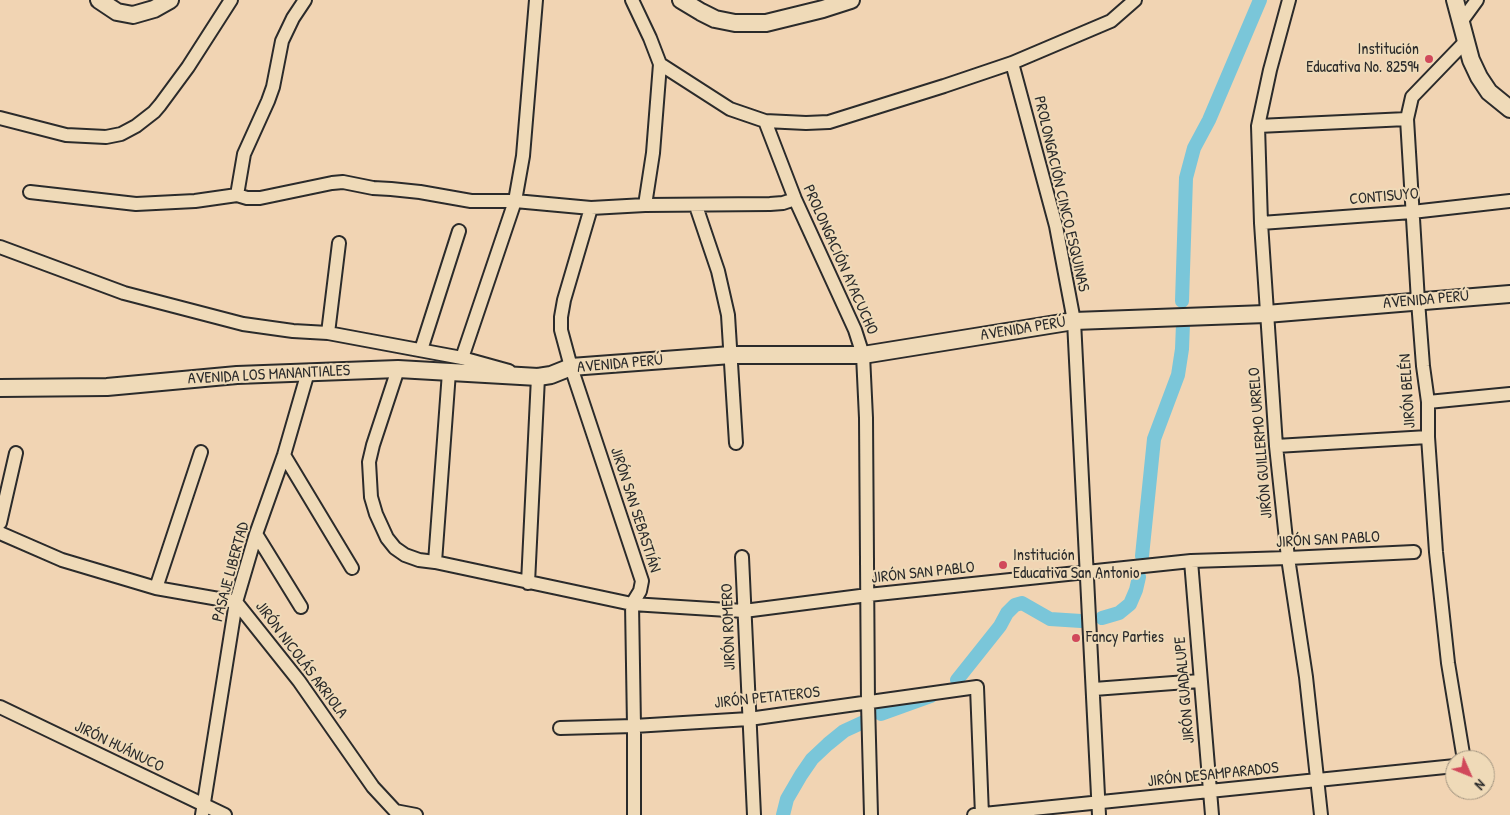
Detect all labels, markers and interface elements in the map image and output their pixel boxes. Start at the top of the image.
place label: Institución Educativa No. 82594 [1306,40,1419,78]
marker: Institución Educativa No. 82594 [1423,53,1435,65]
street label: PROLONGACIÓN CINCO ESQUINAS [1029,94,1093,294]
street label: PROLONGACIÓN AYACUCHO [798,182,882,338]
street label: CONTISUYO [1349,184,1419,210]
street label: AVENIDA PERÚ [1382,287,1470,313]
street label: AVENIDA PERÚ [979,313,1067,345]
street label: AVENIDA PERÚ [576,351,664,377]
street label: JIRÓN BELÉN [1396,353,1420,429]
street label: AVENIDA LOS MANANTIALES [187,361,351,389]
street label: JIRÓN GUILLERMO URRELO [1245,367,1277,519]
street label: JIRÓN SAN SEBASTIÁN [606,445,664,575]
street label: PASAJE LIBERTAD [208,520,254,624]
street label: JIRÓN SAN PABLO [1276,528,1380,552]
place label: Institución Educativa San Antonio [1013,546,1139,584]
street label: JIRÓN SAN PABLO [870,558,976,588]
marker: Institución Educativa San Antonio [997,559,1009,571]
street label: JIRÓN ROMERO [718,583,740,671]
street label: JIRÓN NICOLÁS ARRIOLA [251,598,351,722]
place label: Fancy Parties [1086,628,1164,648]
marker: Fancy Parties [1070,632,1082,644]
street label: JIRÓN GUADALUPE [1171,636,1199,744]
street label: JIRÓN PETATEROS [713,683,821,713]
street label: JIRÓN HUÁNUCO [71,717,167,777]
north arrow [1445,750,1495,800]
street label: JIRÓN DESAMPARADOS [1146,759,1280,791]
text: N [1471,776,1490,794]

